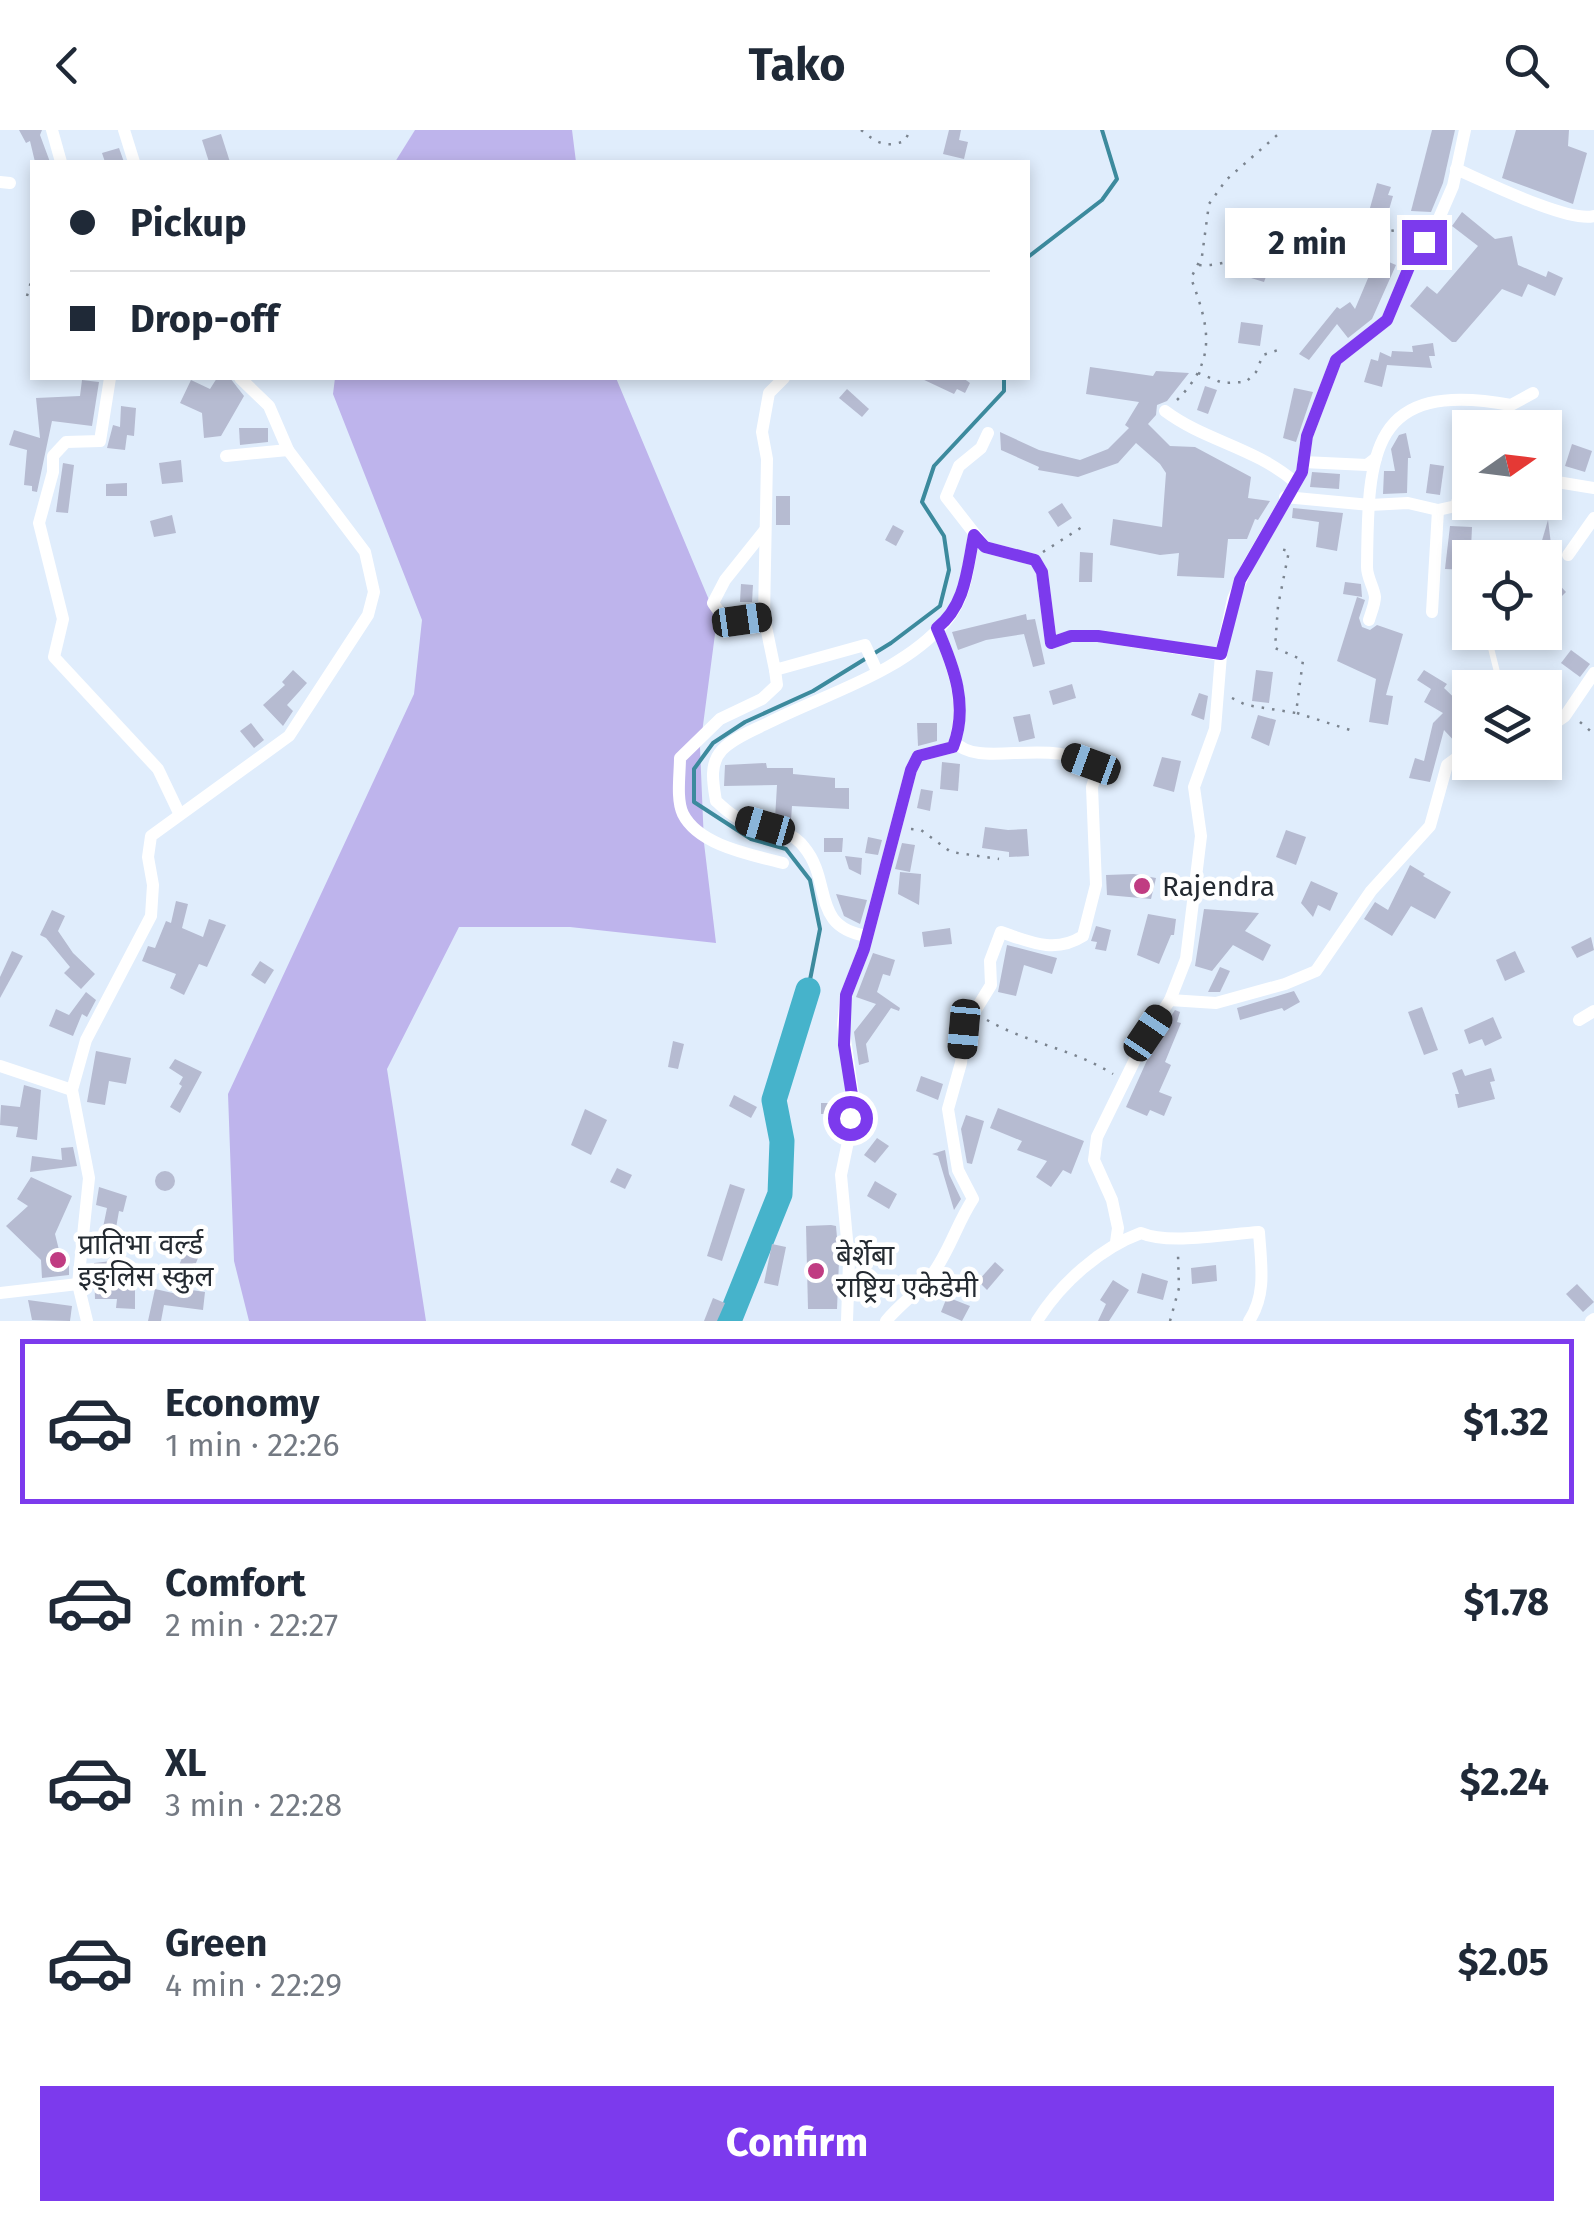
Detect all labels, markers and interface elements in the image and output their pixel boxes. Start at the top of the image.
icon: back [40,38,95,93]
text: Tako [748,38,846,92]
icon: search [1499,38,1554,93]
text: Pickup [130,200,247,246]
callout: 2 min [1224,207,1389,277]
route end [1402,220,1447,265]
text: 2 min [1268,224,1347,262]
text: Drop-off [130,296,278,342]
north arrow [1452,410,1562,520]
map controls [1452,410,1562,780]
button: locate [1452,540,1562,650]
car [710,601,774,639]
button: layers [1452,670,1562,780]
car [1058,740,1124,788]
car [732,803,798,849]
place label: Rajendra [1162,870,1275,903]
marker: Rajendra [1131,875,1153,897]
car [946,998,982,1060]
car [1119,1000,1177,1066]
route start [828,1096,873,1141]
place label: प्रातिभा वर्ल्ड इङ्लिस स्कुल [78,1228,215,1294]
place label: बेर्शेबा राष्ट्रिय एकेडेमी [836,1239,979,1304]
marker: प्रातिभा वर्ल्ड इङ्लिस स्कुल [47,1249,69,1271]
marker: बेर्शेबा राष्ट्रिय एकेडेमी [805,1260,827,1282]
icon: car [45,1377,135,1467]
text: Economy [165,1380,320,1426]
text: $1.32 [1463,1399,1549,1445]
text: 1 min · 22:26 [165,1426,339,1464]
icon: car [45,1557,135,1647]
text: Comfort [165,1560,306,1606]
text: $1.78 [1464,1579,1549,1625]
text: 2 min · 22:27 [165,1606,338,1644]
icon: car [45,1737,135,1827]
text: XL [165,1740,207,1786]
text: $2.24 [1460,1759,1549,1805]
text: 3 min · 22:28 [165,1786,342,1824]
icon: car [45,1917,135,2007]
text: Green [165,1920,268,1966]
text: $2.05 [1458,1939,1549,1985]
text: 4 min · 22:29 [165,1966,342,2004]
button: Confirm [40,2086,1554,2201]

